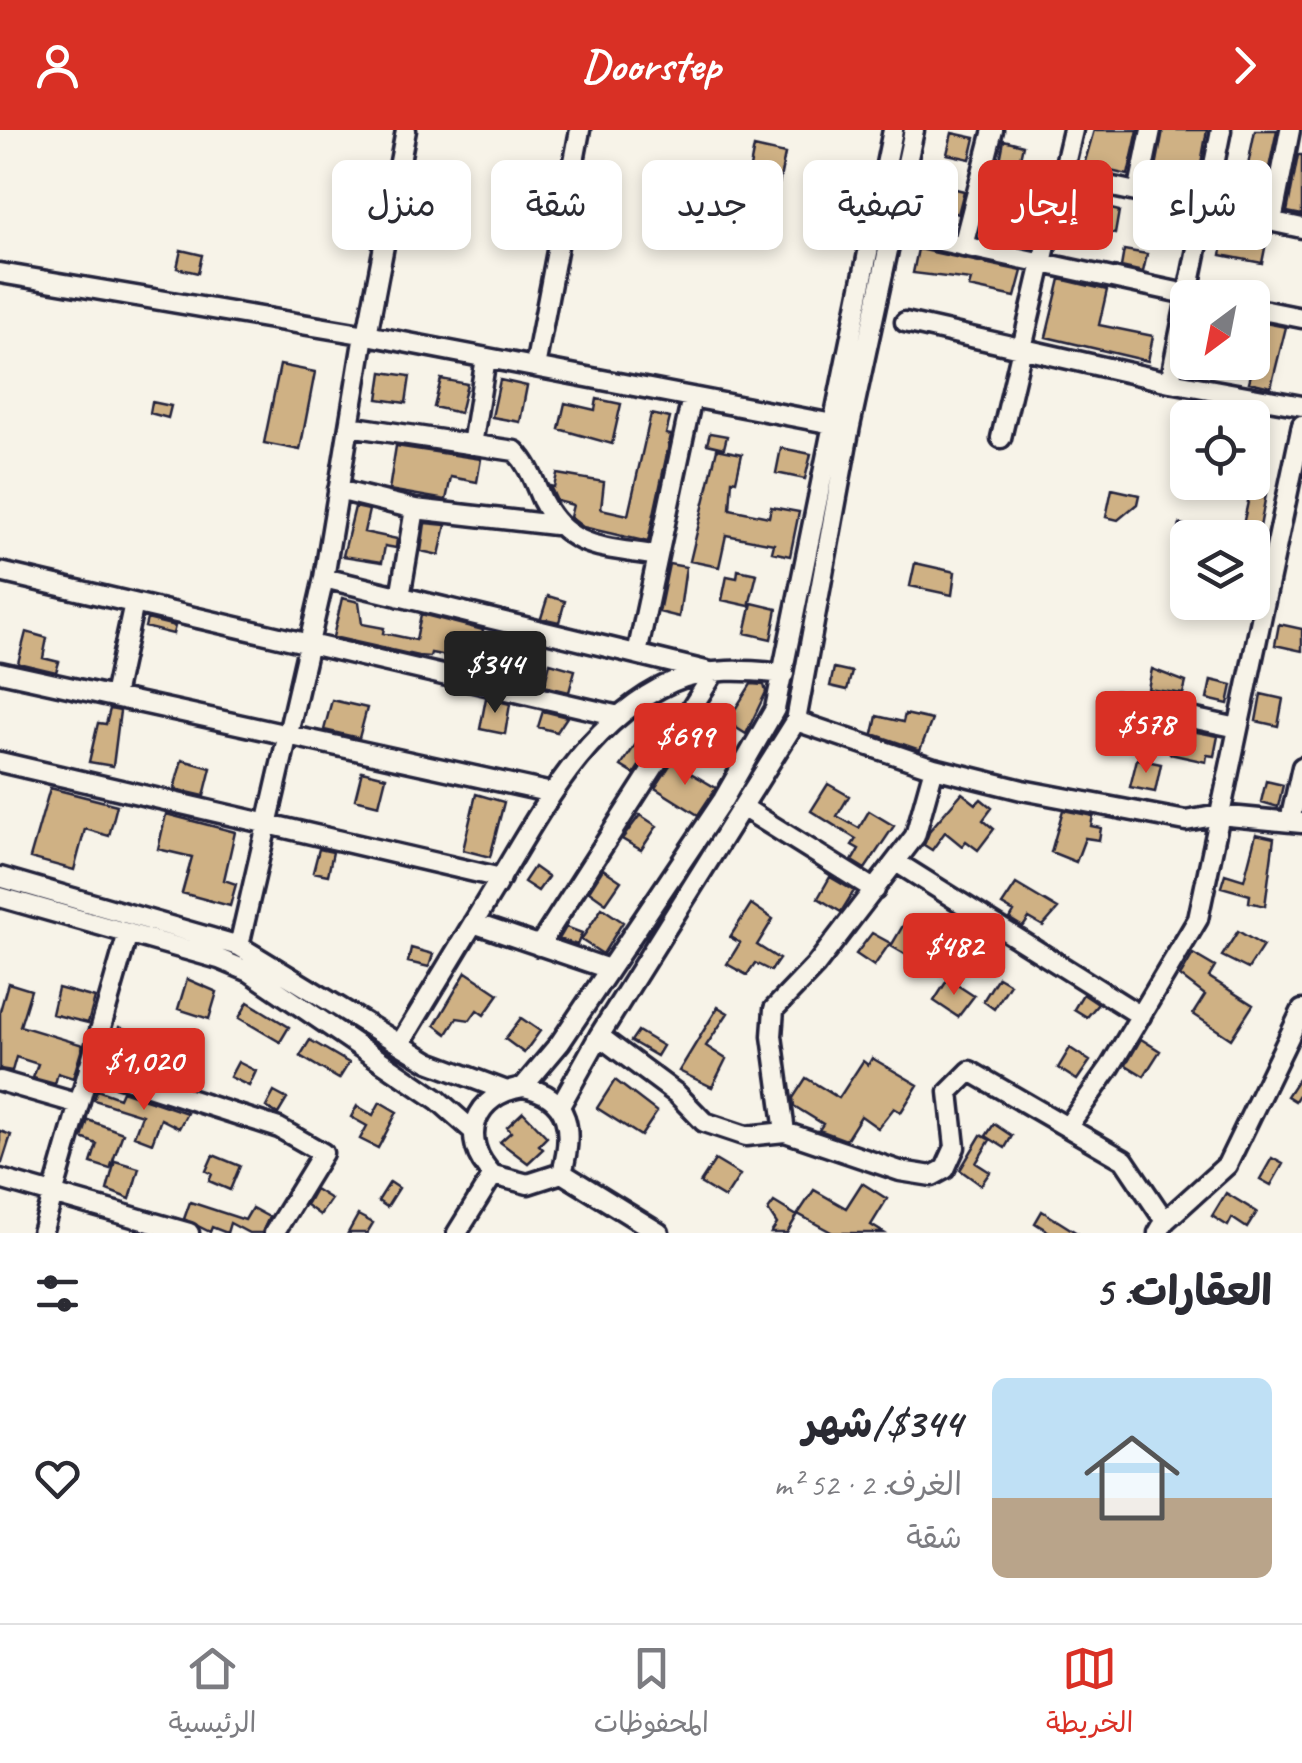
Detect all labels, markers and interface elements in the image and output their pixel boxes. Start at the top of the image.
text: Doorstep [582,37,720,94]
icon: person [30,38,85,93]
icon: forward [1217,38,1272,93]
chip: منزل [332,160,471,250]
chip: شقة [491,160,622,250]
chip: جديد [642,160,783,250]
chip: تصفية [803,160,958,250]
chip: إيجار [978,160,1113,250]
chip: شراء [1133,160,1272,250]
north arrow [1170,280,1270,380]
map controls [1170,280,1270,620]
button: locate [1170,400,1270,500]
button: layers [1170,520,1270,620]
pin: $344 [436,631,554,716]
text: $344 [466,643,524,684]
pin: $578 [1087,691,1205,776]
pin: $699 [626,703,744,788]
text: $578 [1118,703,1174,744]
text: $699 [656,715,714,756]
pin: $482 [895,913,1013,998]
text: $482 [925,925,983,966]
pin: $1,020 [63,1028,225,1113]
text: $1,020 [105,1040,183,1081]
text: العقارات: 5 [1095,1265,1272,1318]
icon: filters [30,1266,85,1321]
text: $344/شهر [803,1397,962,1450]
icon: home [1072,1418,1192,1538]
icon: heart [30,1451,85,1506]
text: الغرف: 2 · 52 m² [774,1464,962,1505]
text: شقة [906,1517,962,1558]
tab: الرئيسية [169,1641,257,1747]
tab: المحفوظات [594,1641,709,1747]
tab: الخريطة [1046,1641,1133,1747]

